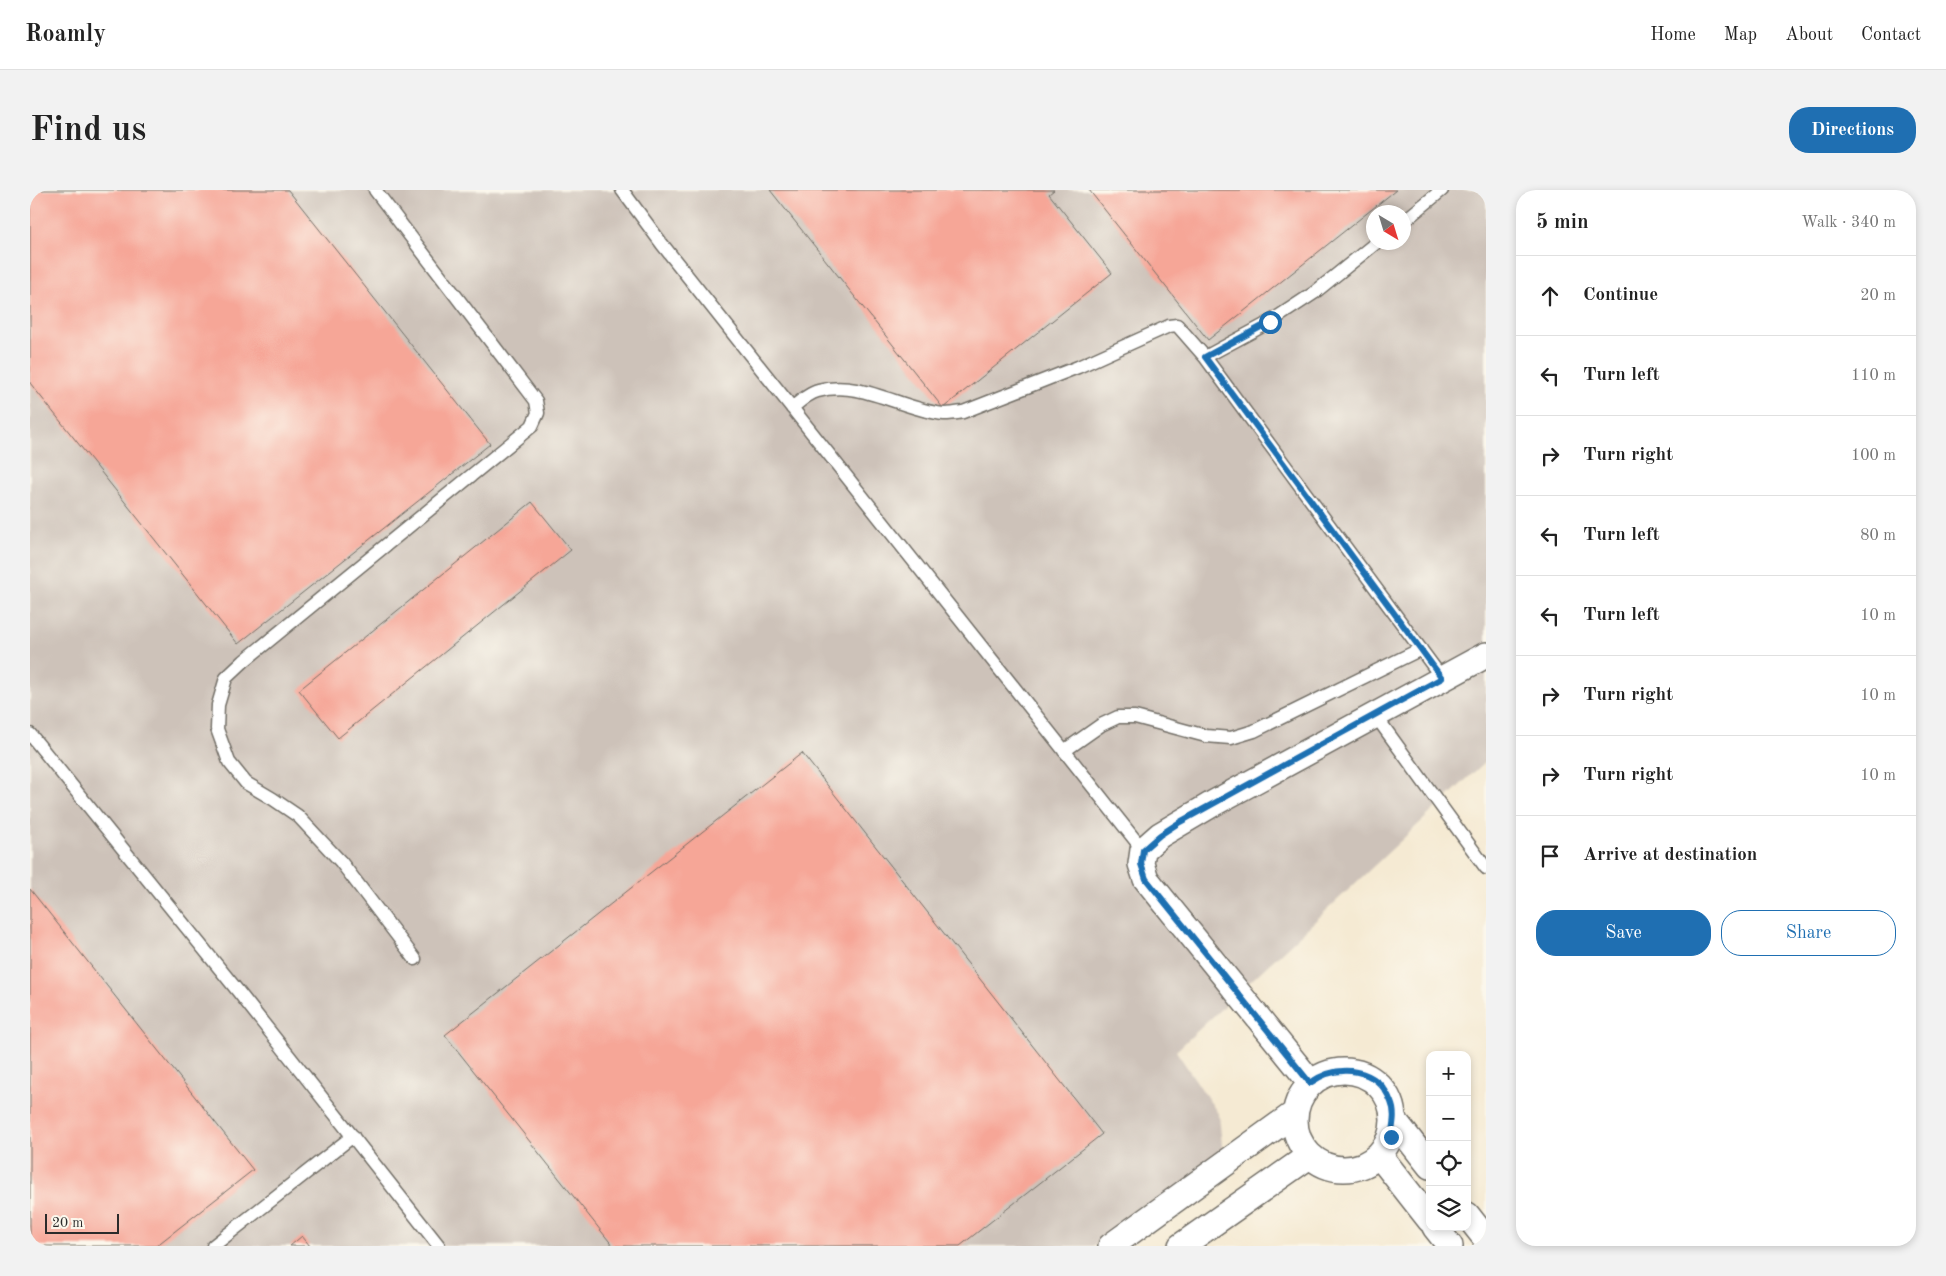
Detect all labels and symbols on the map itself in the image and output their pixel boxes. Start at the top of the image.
north arrow [1366,205,1411,250]
route start [1259,311,1282,334]
route end [1380,1126,1403,1149]
scale bar [45,1211,119,1234]

